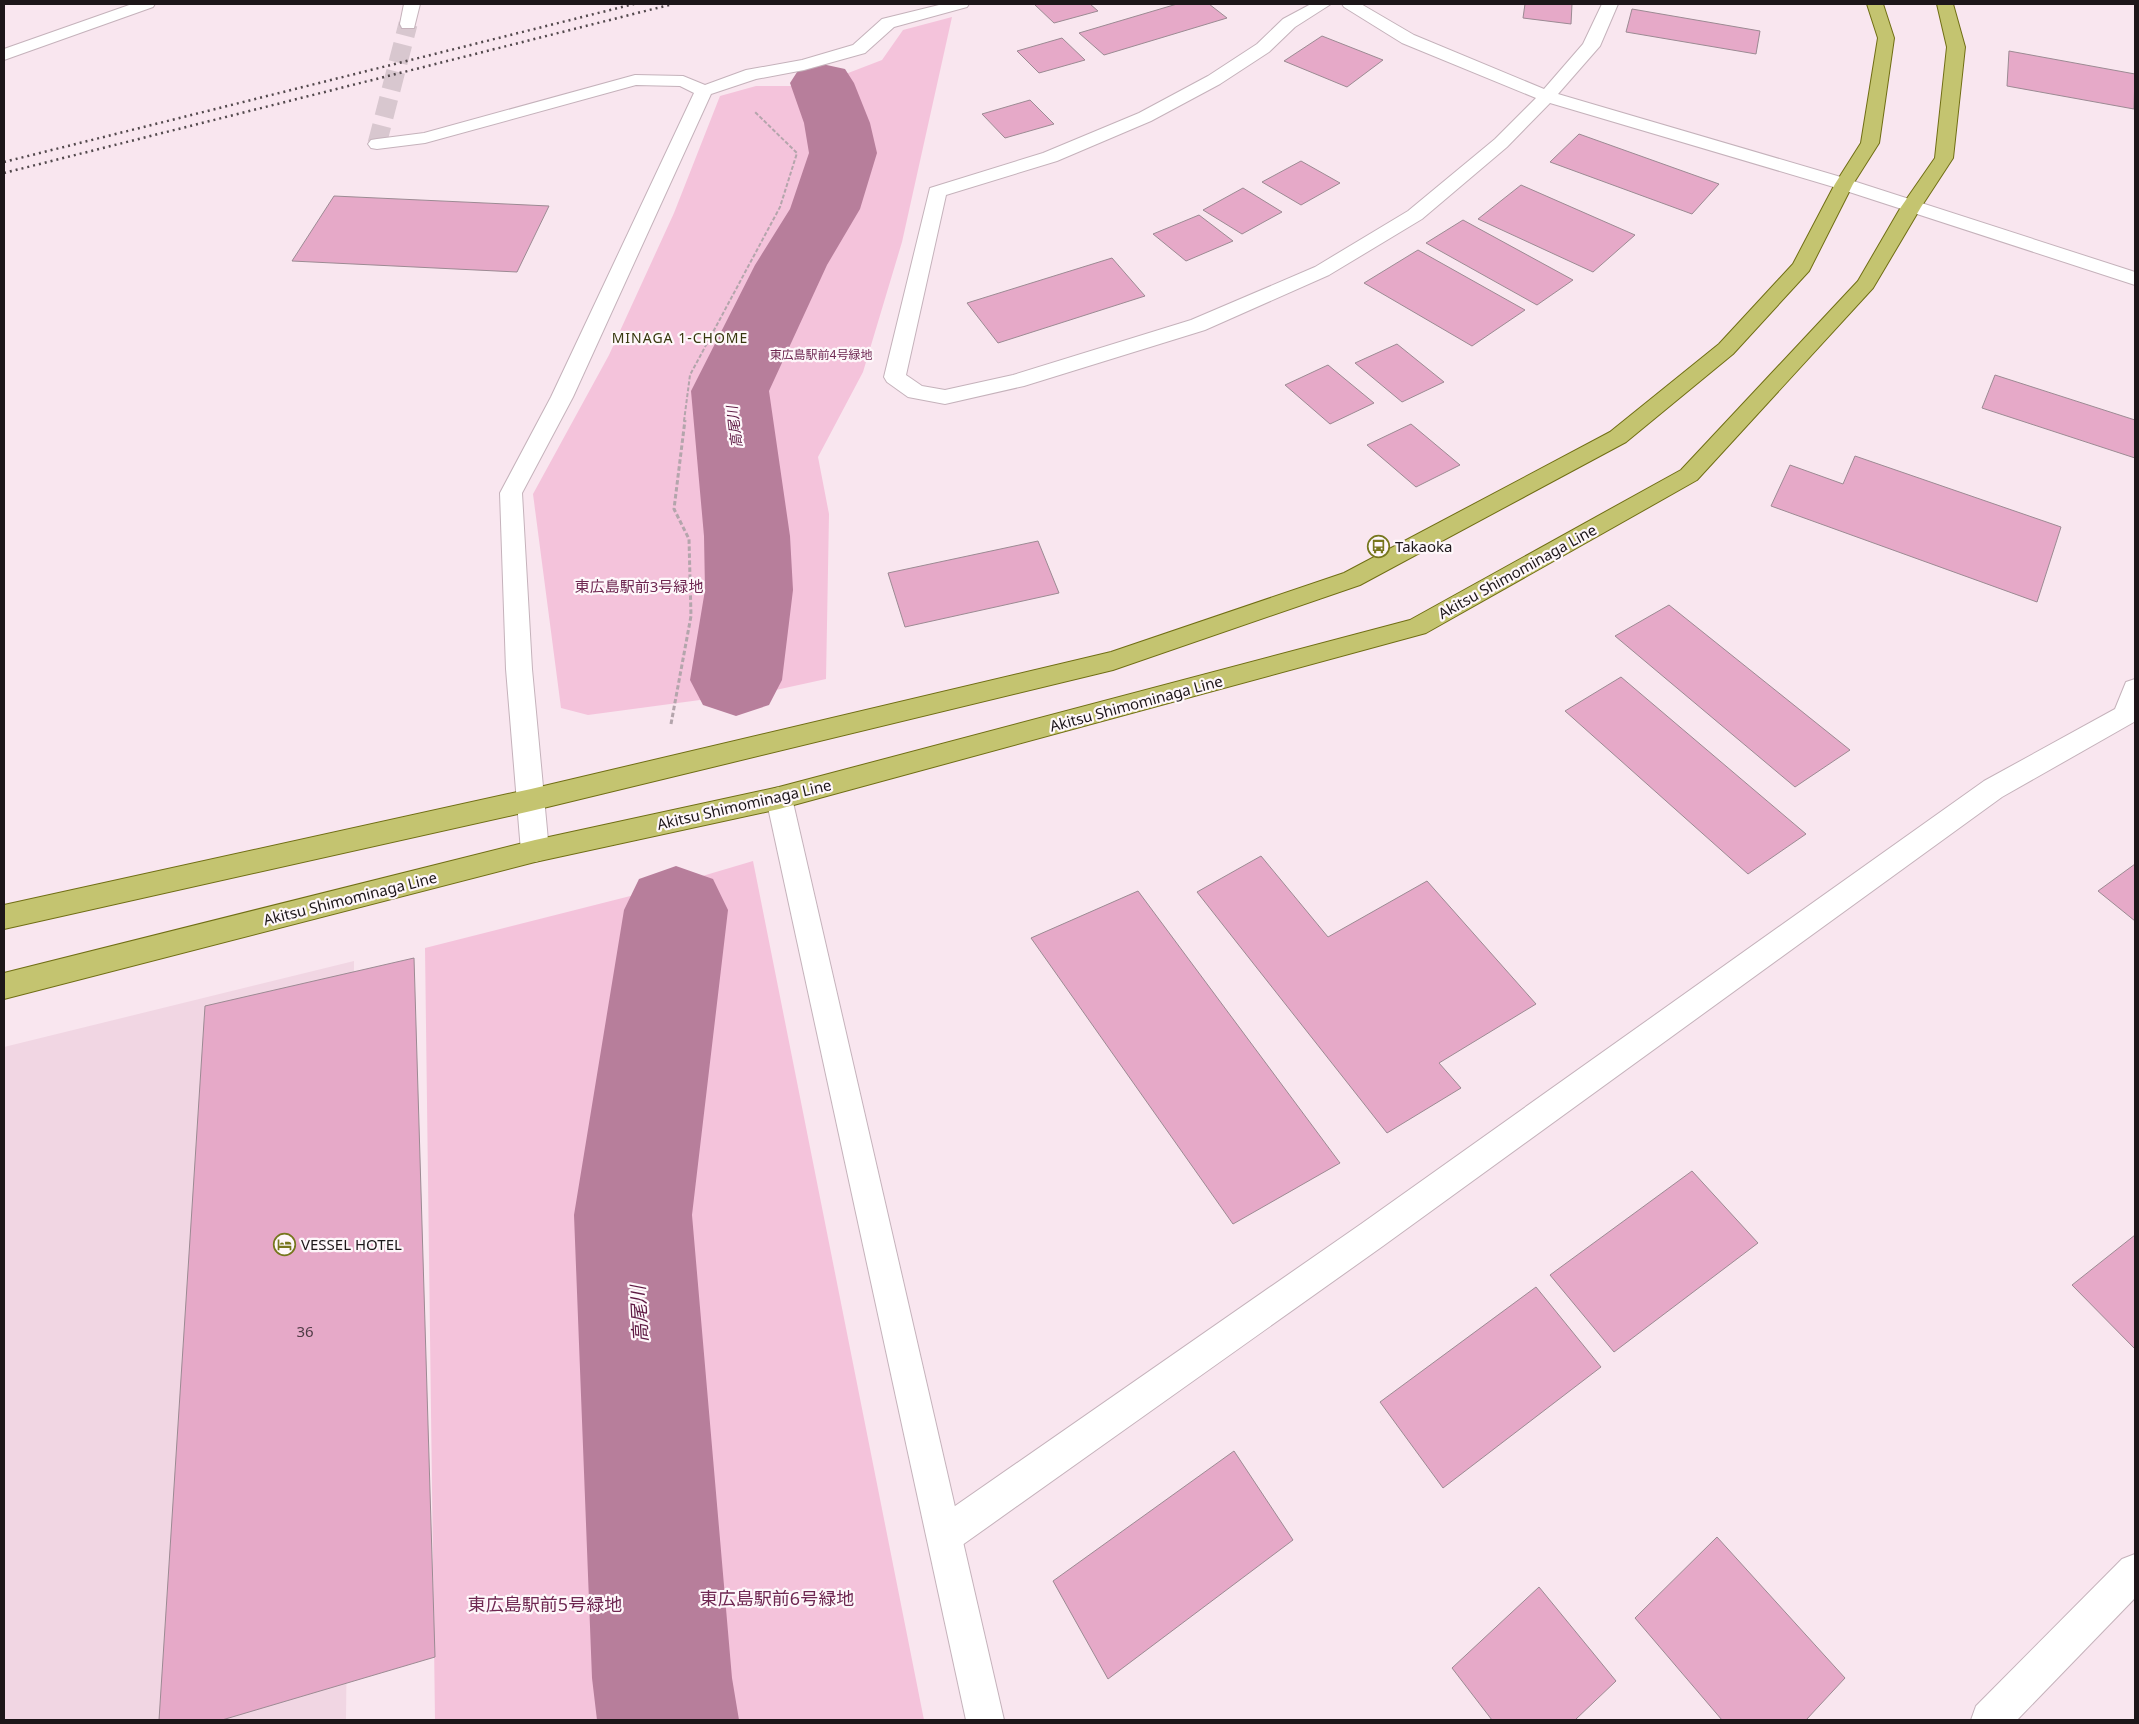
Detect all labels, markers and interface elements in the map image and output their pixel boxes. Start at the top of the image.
district label: MINAGA 1-CHOME [612,328,748,347]
park label: 東広島駅前4号緑地 [770,346,872,363]
water label: 高尾川 [722,403,746,449]
street label: Akitsu Shimominaga Line [1434,519,1600,623]
bus stop icon: Takaoka [1367,534,1391,558]
place label: Takaoka [1395,536,1452,556]
park label: 東広島駅前3号緑地 [575,576,703,596]
street label: Akitsu Shimominaga Line [1047,670,1225,736]
street label: Akitsu Shimominaga Line [655,774,833,834]
street label: Akitsu Shimominaga Line [261,867,439,929]
hotel icon: VESSEL HOTEL [273,1232,297,1256]
place label: VESSEL HOTEL [301,1234,402,1254]
water label: 高尾川 [624,1283,653,1343]
house number: 36 [296,1321,314,1341]
park label: 東広島駅前6号緑地 [700,1586,854,1610]
park label: 東広島駅前5号緑地 [468,1592,622,1616]

